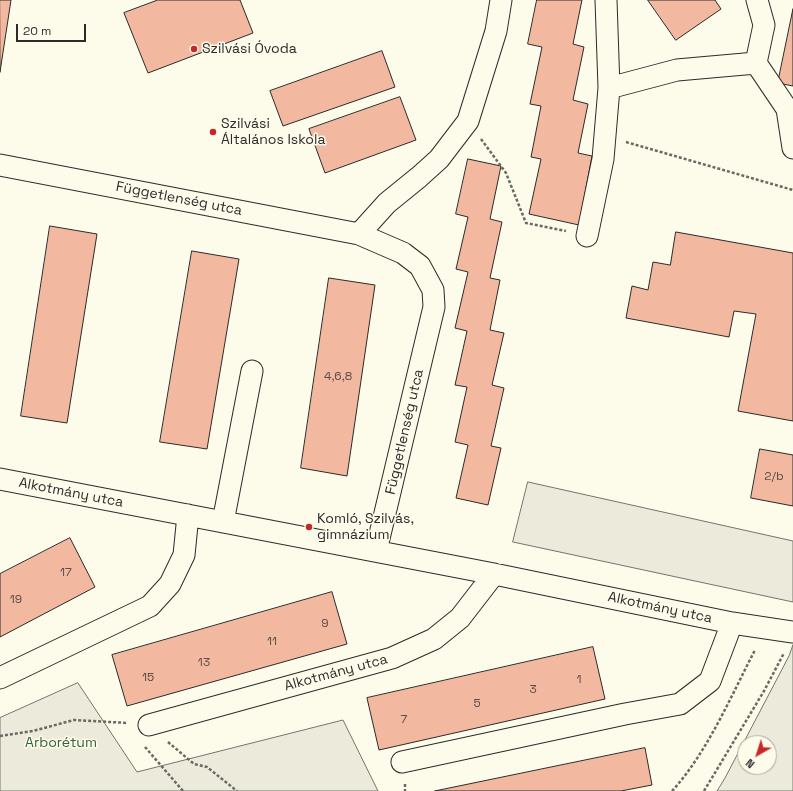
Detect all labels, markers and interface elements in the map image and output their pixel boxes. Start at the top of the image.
scale bar [18,16,88,42]
text: 20 m [23,23,51,39]
place label: Szilvási Óvoda [202,41,297,57]
marker: Szilvási Óvoda [189,44,199,54]
place label: Szilvási Általános Iskola [221,116,325,148]
marker: Szilvási Általános Iskola [208,127,218,137]
street label: Függetlenség utca [114,179,244,219]
street label: Függetlenség utca [382,368,428,496]
house number: 4,6,8 [324,370,352,384]
house number: 2/b [764,470,784,484]
street label: Alkotmány utca [17,475,125,511]
place label: Komló, Szilvás, gimnázium [317,511,414,544]
marker: Komló, Szilvás, gimnázium [304,522,314,532]
house number: 17 [60,566,72,580]
street label: Alkotmány utca [606,589,714,627]
house number: 19 [10,593,22,607]
house number: 9 [321,617,329,631]
house number: 11 [267,635,277,649]
street label: Alkotmány utca [283,651,389,695]
house number: 13 [198,656,210,670]
house number: 15 [142,671,154,685]
house number: 1 [576,673,582,687]
house number: 3 [529,683,537,697]
house number: 5 [473,697,481,711]
house number: 7 [401,713,407,727]
park label: Arborétum [25,735,97,751]
north arrow [737,735,777,775]
text: N [743,756,757,771]

